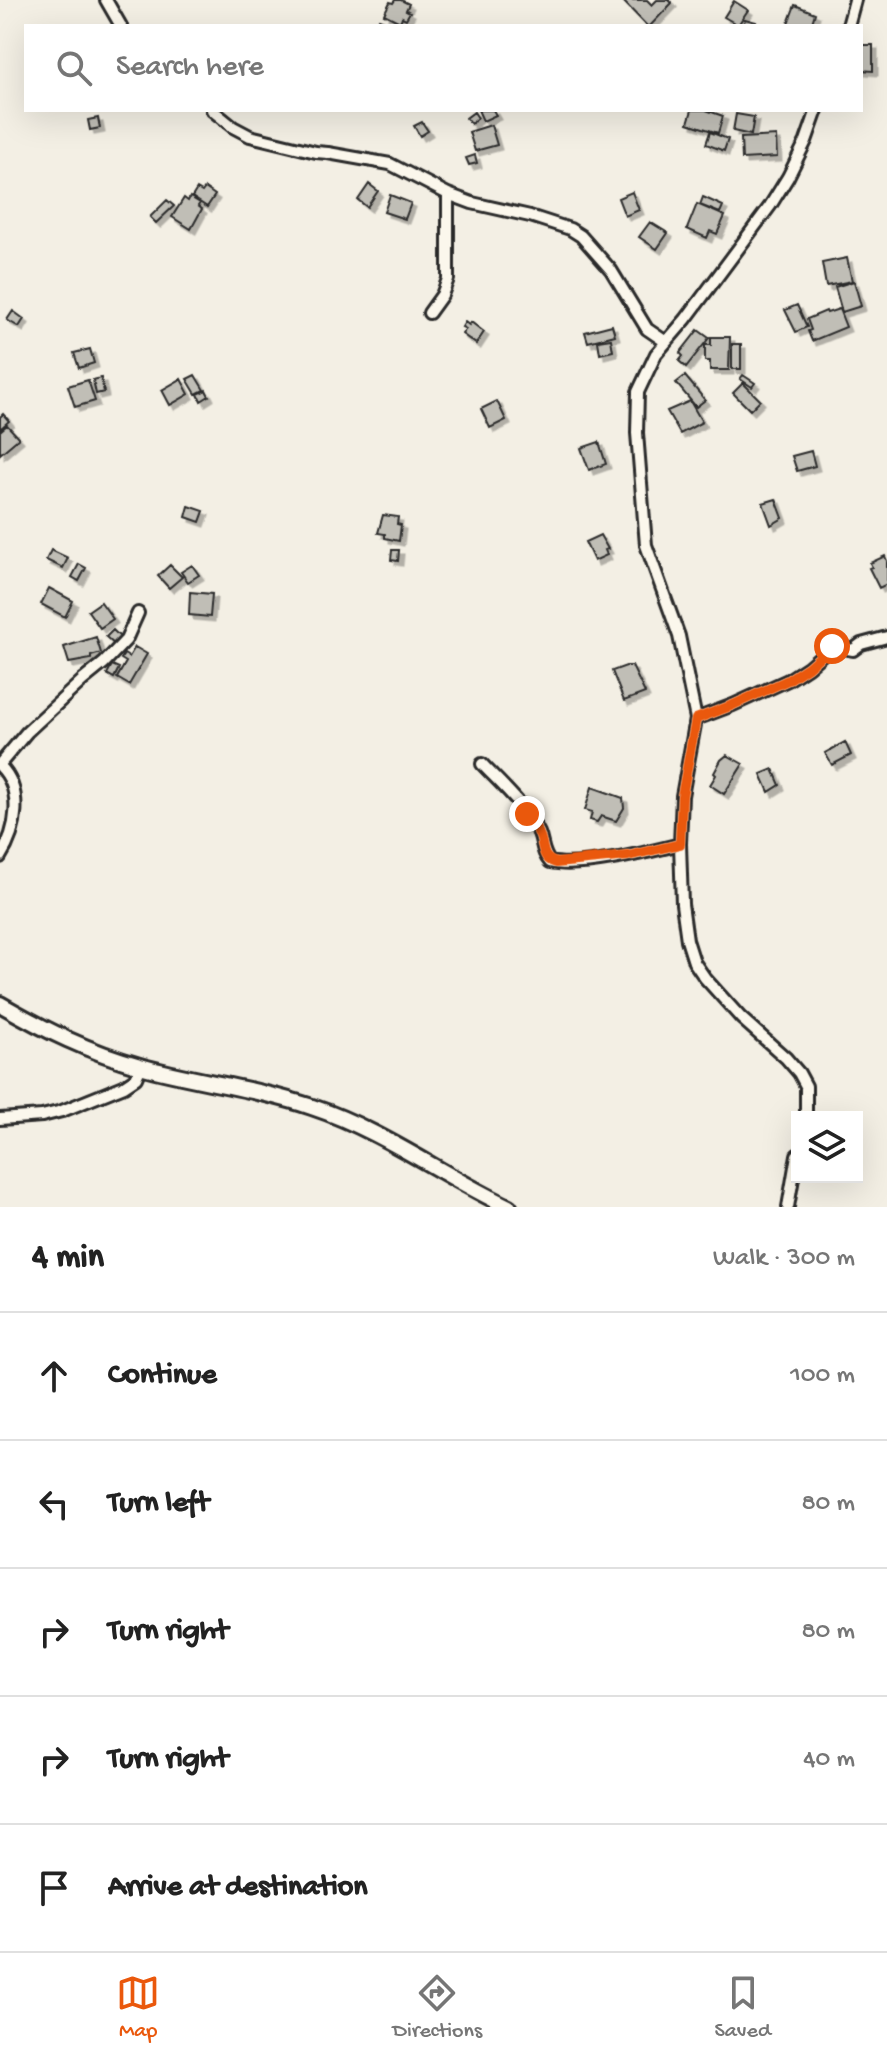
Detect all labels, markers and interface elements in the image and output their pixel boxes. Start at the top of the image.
search box [24,24,863,112]
icon: search [52,46,96,90]
text: Search here [116,51,264,86]
route start [814,628,850,664]
route end [509,796,545,832]
map controls [791,1111,863,1183]
button: layers [791,1111,863,1183]
text: 4 min [32,1239,104,1279]
text: Walk · 300 m [713,1244,855,1275]
icon: ahead [32,1354,76,1398]
text: Continue [108,1359,217,1394]
text: 100 m [790,1361,855,1392]
icon: left [32,1482,76,1526]
text: Turn left [108,1487,209,1522]
text: 80 m [801,1489,855,1520]
icon: right [32,1610,76,1654]
text: Turn right [108,1615,228,1650]
text: 80 m [801,1617,855,1648]
icon: right [32,1738,76,1782]
text: Turn right [108,1743,228,1778]
text: 40 m [803,1745,855,1776]
icon: arrive [32,1866,76,1910]
text: Arrive at destination [108,1871,368,1906]
tab: Map [116,1971,160,2045]
tab: Directions [393,1971,482,2045]
tab: Saved [714,1971,771,2045]

